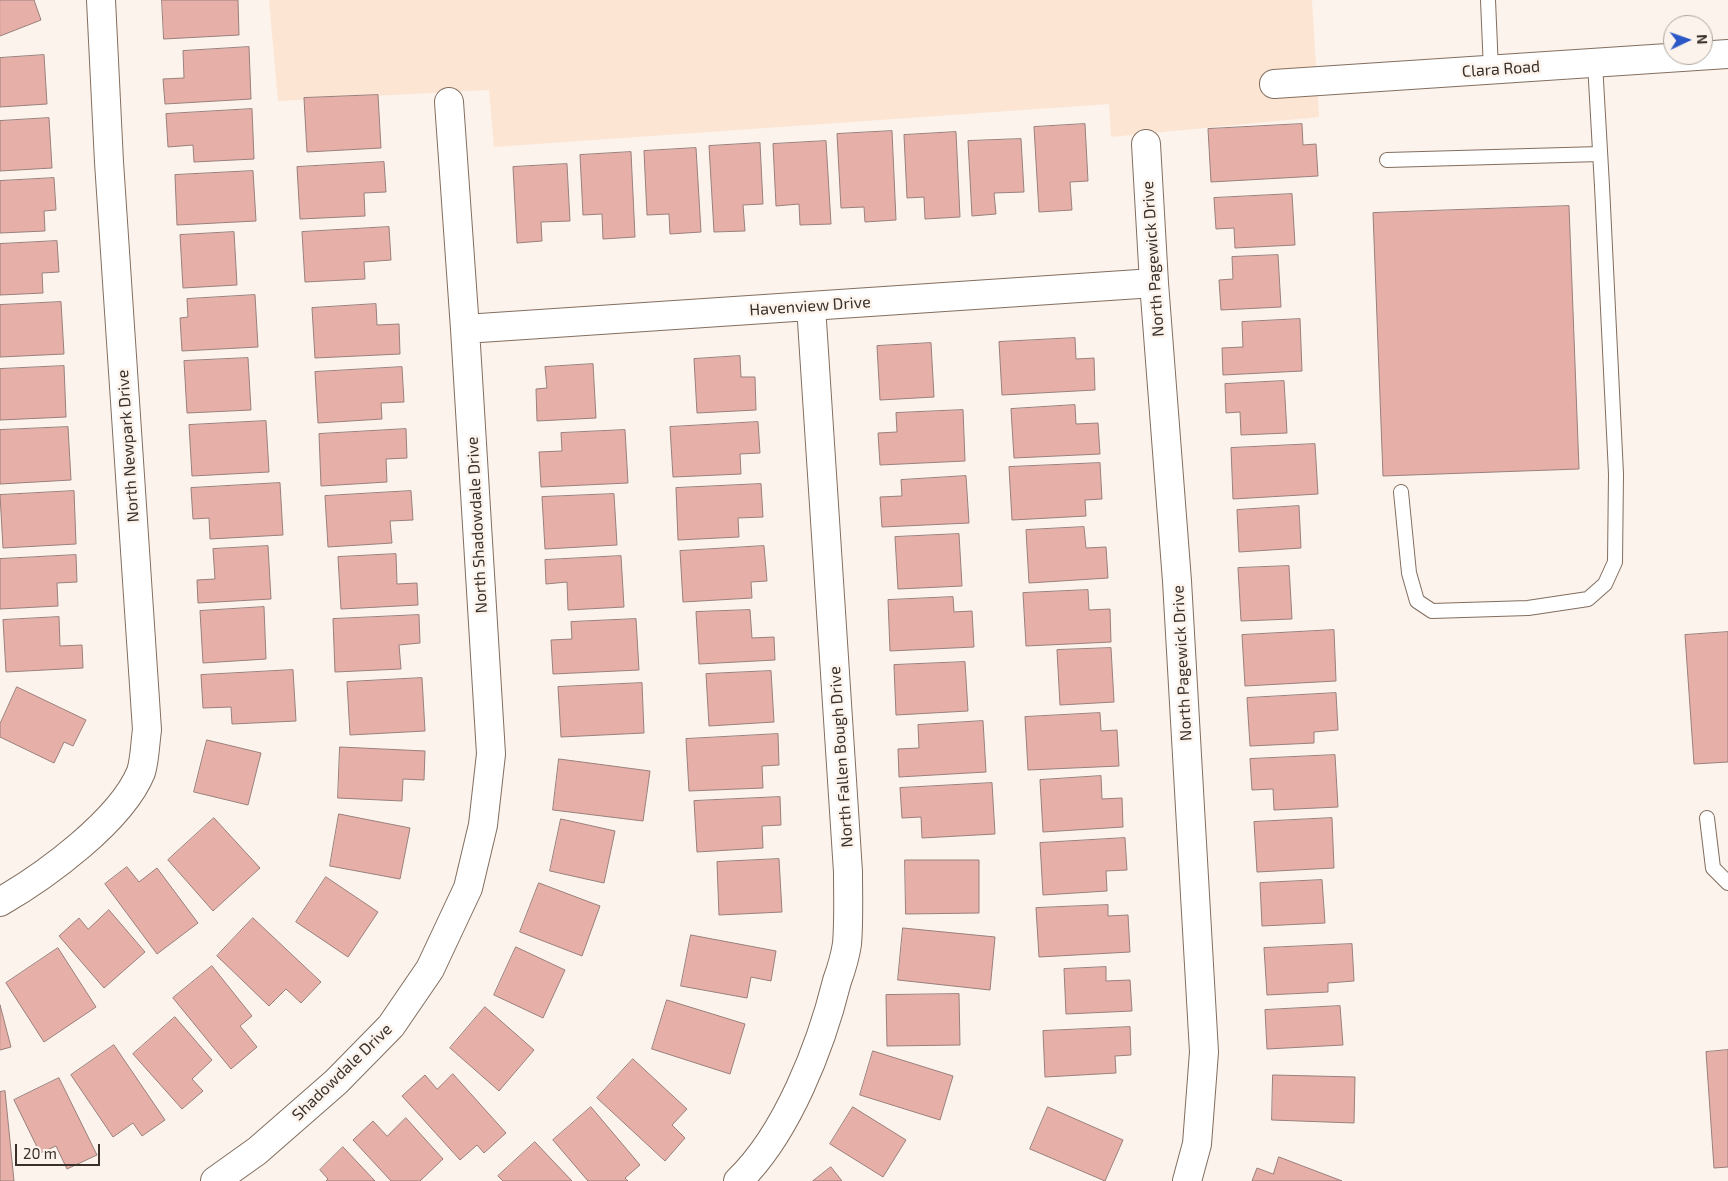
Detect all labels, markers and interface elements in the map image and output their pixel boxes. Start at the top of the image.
north arrow [1663,15,1713,65]
text: N [1694,34,1711,45]
street label: Clara Road [1461,57,1541,81]
street label: North Pagewick Drive [1138,181,1168,337]
street label: Havenview Drive [749,292,871,320]
street label: North Newpark Drive [113,369,143,523]
street label: North Shadowdale Drive [463,436,491,614]
street label: North Pagewick Drive [1168,585,1196,741]
street label: North Fallen Bough Drive [825,666,857,848]
street label: Shadowdale Drive [288,1020,396,1124]
scale bar [18,1134,102,1166]
text: 20 m [23,1144,57,1162]

